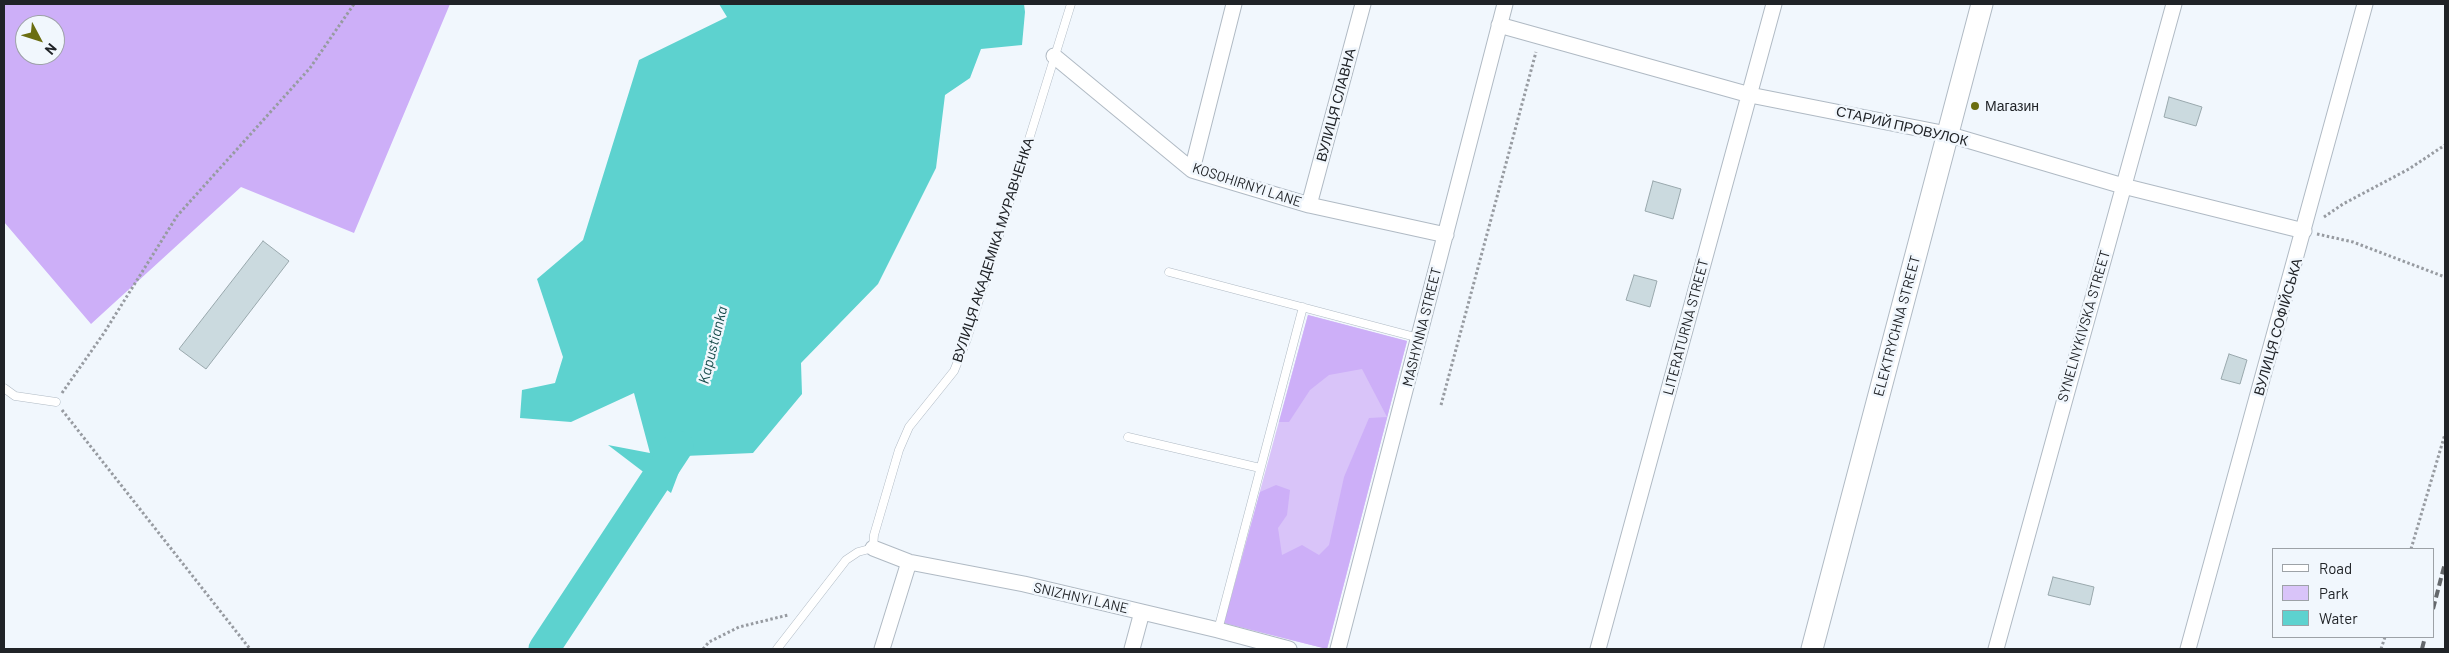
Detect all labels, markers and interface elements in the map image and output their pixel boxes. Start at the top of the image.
north arrow [15,15,65,65]
text: N [42,40,61,58]
street label: ВУЛИЦЯ СЛАВНА [1313,46,1359,164]
place label: Магазин [1985,98,2039,114]
marker: Магазин [1969,100,1981,112]
street label: СТАРИЙ ПРОВУЛОК [1834,103,1970,149]
street label: ВУЛИЦЯ АКАДЕМІКА МУРАВЧЕНКА [949,136,1037,364]
street label: KOSOHIRNYI LANE [1190,159,1304,211]
street label: SYNELNYKIVSKA STREET [2054,248,2114,404]
street label: ELEKTRYCHNA STREET [1870,254,1924,398]
street label: ВУЛИЦЯ СОФІЙСЬКА [2250,256,2306,398]
street label: LITERATURNA STREET [1660,257,1712,397]
street label: MASHYNNA STREET [1399,266,1445,388]
water label: Kapustianka [695,304,731,386]
legend [2272,548,2434,638]
text: Road [2319,559,2352,577]
street label: SNIZHNYI LANE [1032,579,1130,617]
text: Park [2319,584,2348,602]
text: Water [2319,609,2358,627]

